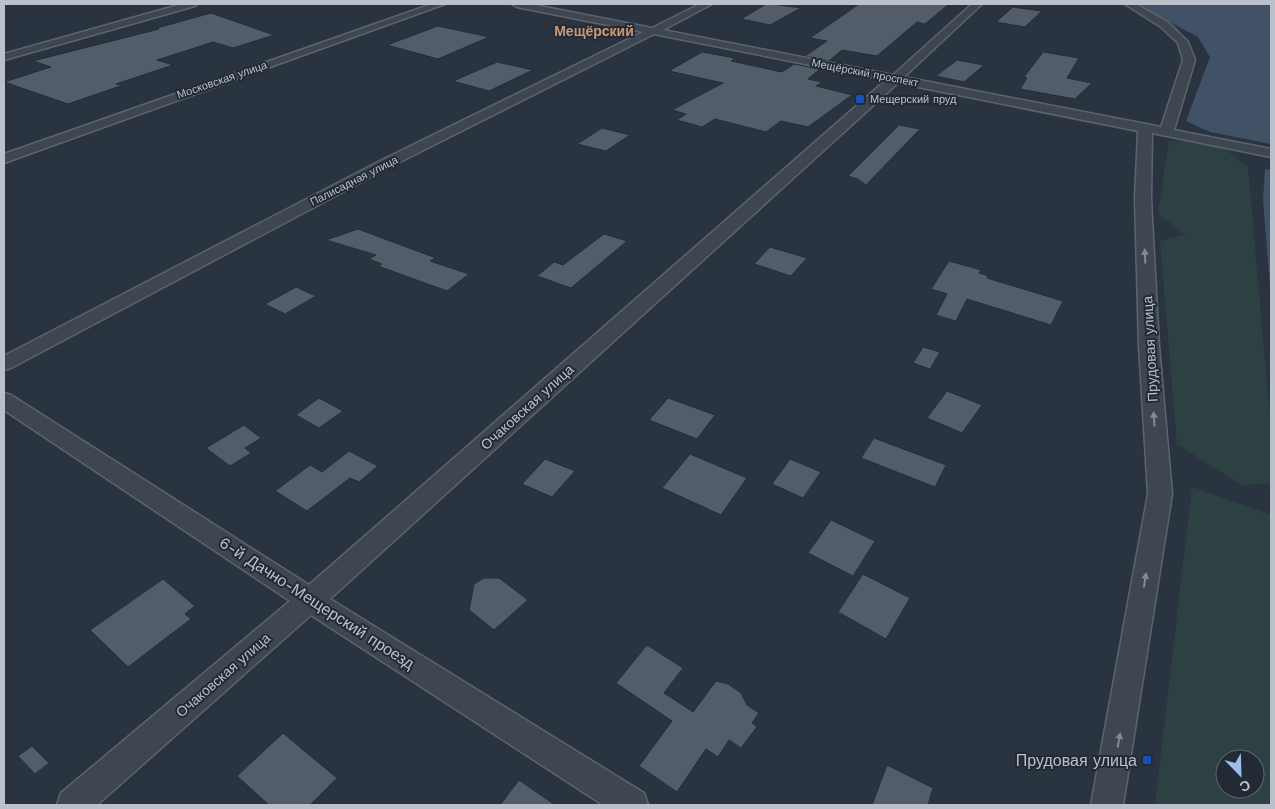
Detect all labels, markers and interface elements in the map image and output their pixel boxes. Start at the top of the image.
district label: Мещёрский [554,23,634,39]
street label: Мещёрский проспект [810,56,920,90]
street label: Московская улица [175,58,270,101]
marker: Мещерский пруд [854,93,866,105]
place label: Мещерский пруд [870,93,957,106]
street label: Палисадная улица [308,153,401,209]
one-way arrow [1141,248,1149,264]
street label: Прудовая улица [1139,295,1161,402]
street label: Очаковская улица [477,361,577,453]
one-way arrow [1150,410,1158,426]
street label: 6-й Дачно-Мещерский проезд [216,533,419,674]
one-way arrow [1142,571,1150,587]
street label: Очаковская улица [173,630,273,720]
one-way arrow [1115,732,1123,748]
north arrow [1215,749,1265,799]
place label: Прудовая улица [1016,751,1137,770]
marker: Прудовая улица [1141,754,1153,766]
text: С [1237,777,1253,795]

